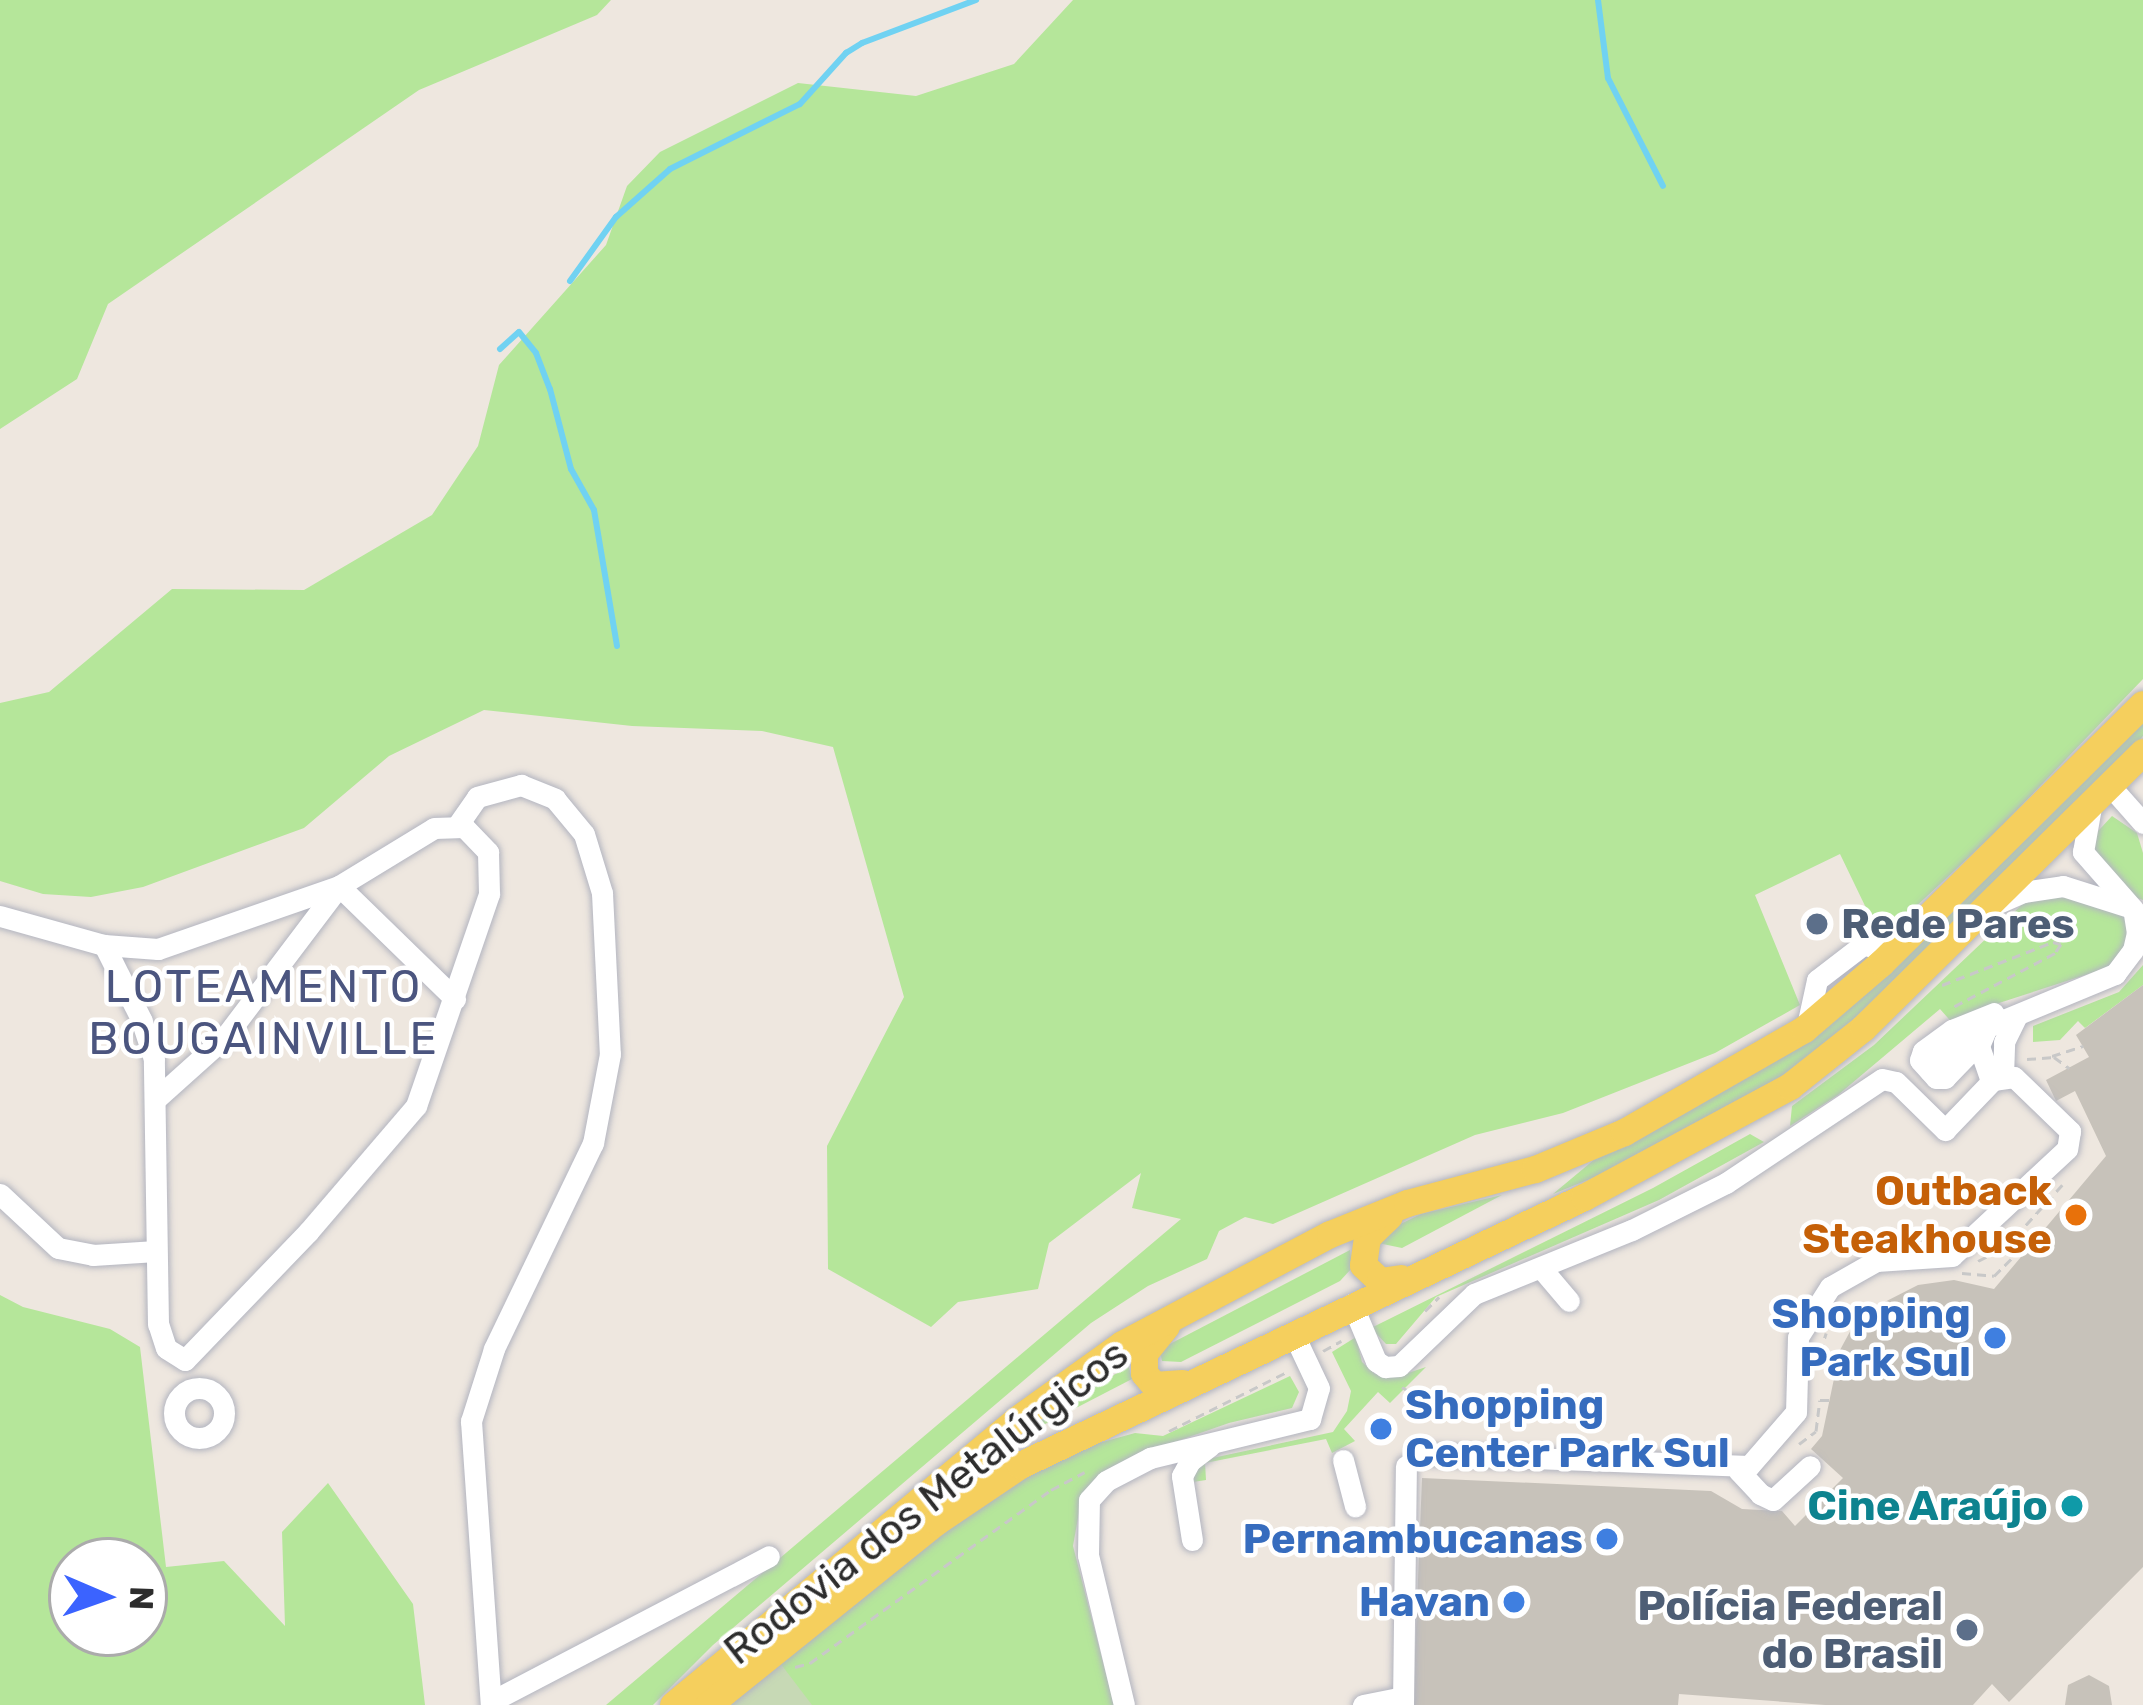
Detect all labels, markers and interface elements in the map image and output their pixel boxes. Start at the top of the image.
place label: Rede Pares [1841,899,2075,949]
marker: Rede Pares [1804,911,1830,937]
district label: LOTEAMENTO BOUGAINVILLE [88,960,440,1066]
place label: Outback Steakhouse [1802,1166,2052,1264]
marker: Outback Steakhouse [2063,1202,2089,1228]
place label: Shopping Park Sul [1772,1289,1971,1388]
marker: Shopping Park Sul [1982,1325,2008,1351]
street label: Rodovia dos Metalúrgicos [714,1329,1138,1675]
place label: Shopping Center Park Sul [1405,1380,1731,1478]
marker: Shopping Center Park Sul [1368,1416,1394,1442]
place label: Cine Araújo [1806,1481,2048,1531]
marker: Cine Araújo [2059,1493,2085,1519]
place label: Pernambucanas [1243,1514,1583,1564]
marker: Pernambucanas [1594,1526,1620,1552]
north arrow [48,1537,168,1657]
place label: Havan [1359,1577,1490,1627]
place label: Polícia Federal do Brasil [1637,1581,1943,1680]
text: N [122,1586,161,1611]
marker: Havan [1501,1589,1527,1615]
marker: Polícia Federal do Brasil [1954,1617,1980,1643]

